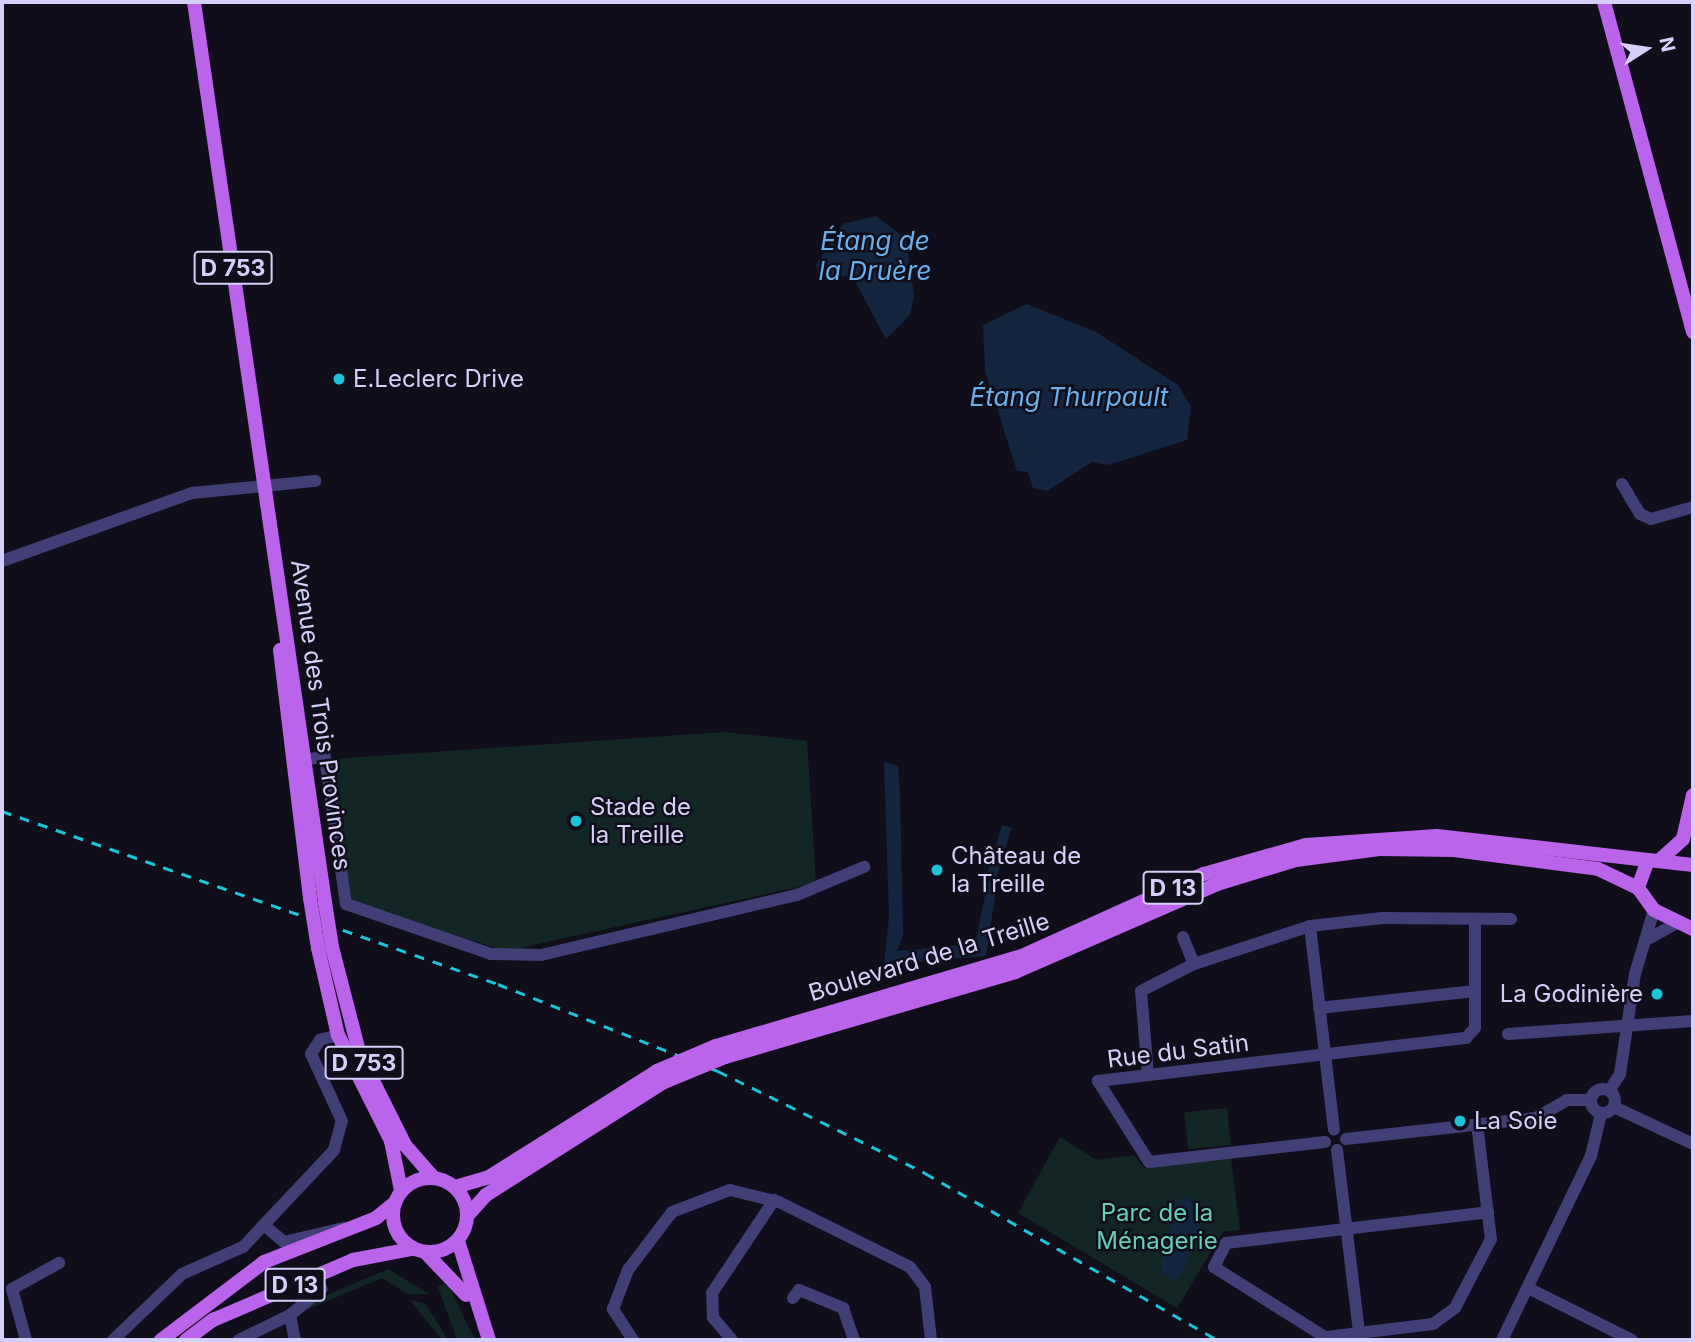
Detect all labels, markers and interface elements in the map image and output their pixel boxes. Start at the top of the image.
north arrow [1611,14,1681,84]
text: N [1654,35,1680,54]
water label: Étang de la Druère [819,225,931,286]
road number: D 753 [193,248,273,288]
place label: E.Leclerc Drive [353,365,524,393]
marker: E.Leclerc Drive [331,371,347,387]
water label: Étang Thurpault [970,381,1168,413]
street label: Avenue des Trois Provinces [285,558,357,872]
place label: Stade de la Treille [590,793,691,849]
marker: Stade de la Treille [568,813,584,829]
place label: Château de la Treille [951,842,1081,898]
marker: Château de la Treille [929,862,945,878]
road number: D 13 [1142,868,1204,908]
street label: Boulevard de la Treille [805,907,1053,1007]
place label: La Godinière [1500,980,1643,1008]
marker: La Godinière [1649,986,1665,1002]
street label: Rue du Satin [1105,1028,1251,1074]
road number: D 753 [324,1044,404,1082]
place label: La Soie [1474,1107,1557,1135]
marker: La Soie [1452,1113,1468,1129]
park label: Parc de la Ménagerie [1096,1199,1218,1255]
road number: D 13 [264,1266,326,1304]

